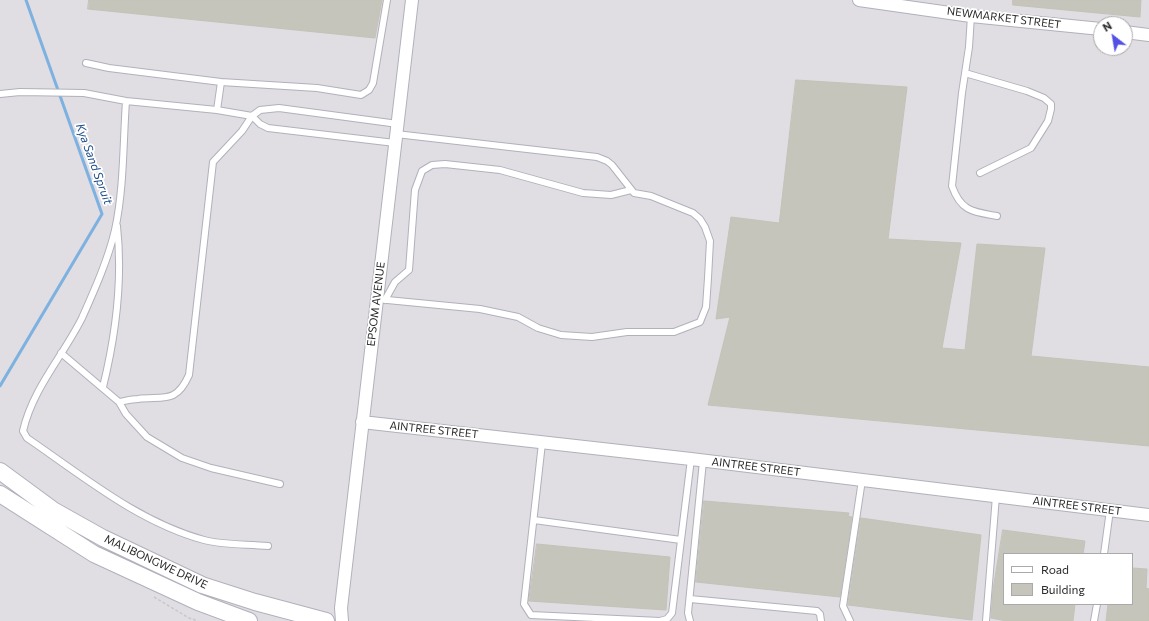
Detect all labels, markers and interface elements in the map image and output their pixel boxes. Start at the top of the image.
street label: NEWMARKET STREET [946,4,1062,32]
north arrow [1093,16,1133,56]
text: N [1100,18,1114,34]
water label: Kya Sand Spruit [73,121,115,207]
street label: EPSOM AVENUE [364,261,388,347]
street label: AINTREE STREET [389,419,479,441]
street label: AINTREE STREET [711,455,801,479]
street label: AINTREE STREET [1032,494,1122,518]
street label: MALIBONGWE DRIVE [102,532,210,592]
legend [1003,553,1133,605]
text: Road [1041,562,1069,576]
text: Building [1041,582,1085,596]

